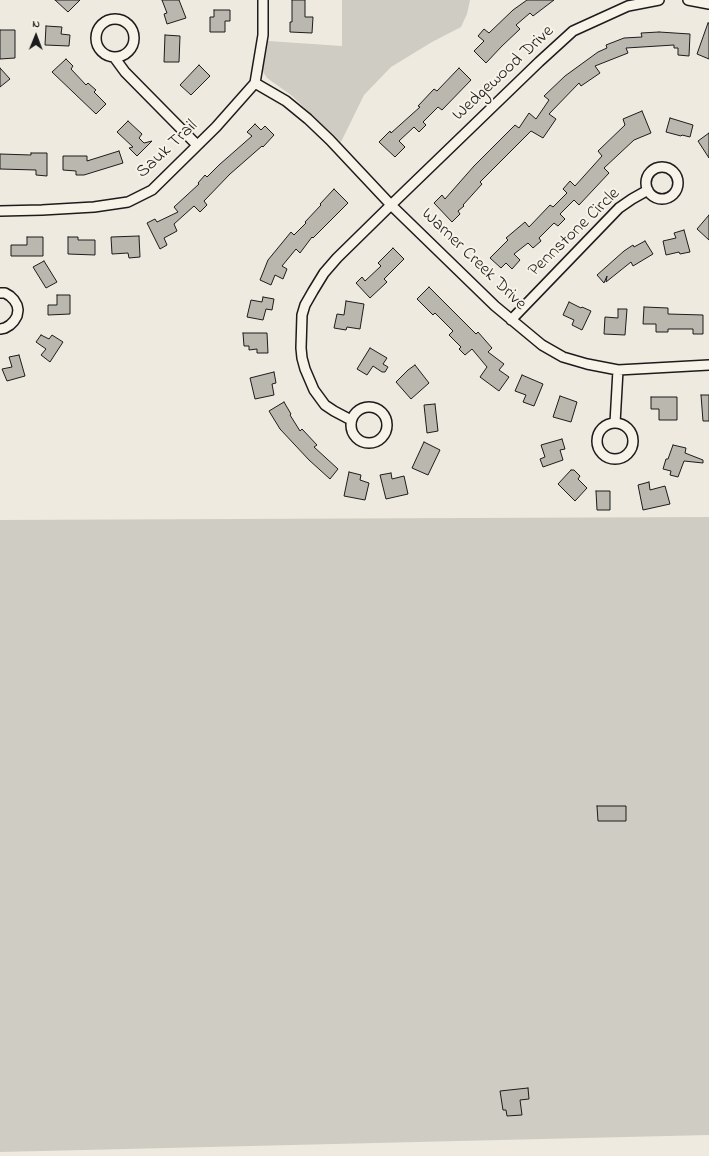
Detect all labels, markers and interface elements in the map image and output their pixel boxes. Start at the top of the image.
north arrow [16,16,56,56]
text: N [32,16,40,32]
street label: Wedgewood Drive [449,21,559,127]
street label: Sauk Trail [133,116,203,184]
street label: Pennstone Circle [525,184,625,282]
street label: Warner Creek Drive [416,204,530,316]

